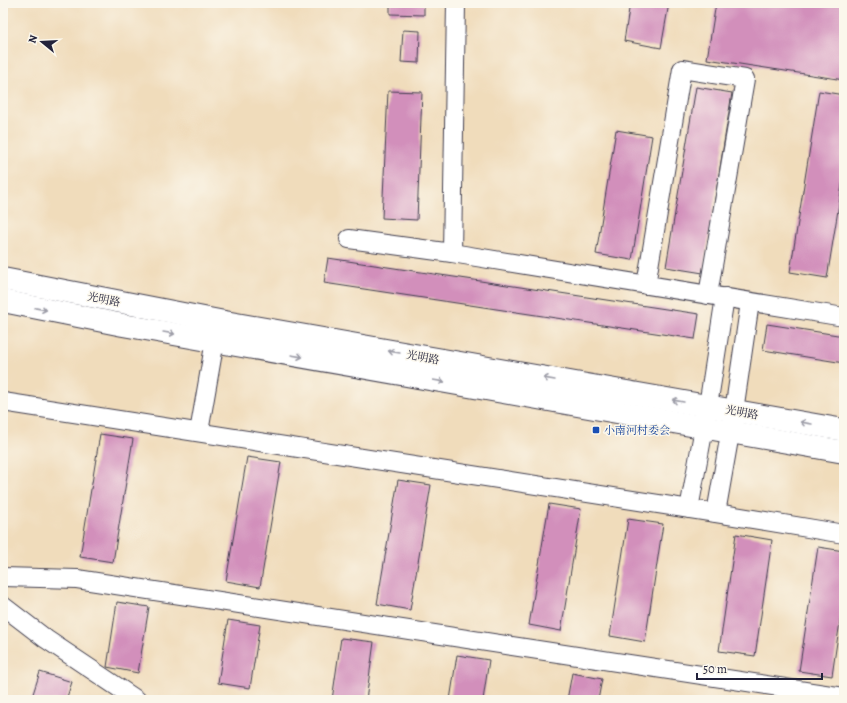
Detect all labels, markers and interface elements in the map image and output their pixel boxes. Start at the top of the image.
north arrow [22,22,62,62]
text: N [25,33,41,45]
street label: 光明路 [86,289,122,310]
one-way arrow [34,305,47,313]
one-way arrow [162,329,175,337]
street label: 光明路 [405,347,440,368]
one-way arrow [388,348,401,356]
one-way arrow [290,352,303,360]
one-way arrow [543,375,556,383]
one-way arrow [432,377,445,385]
one-way arrow [671,397,684,405]
street label: 光明路 [724,402,759,423]
one-way arrow [799,419,812,427]
place label: 小南河村委会 [604,423,670,438]
marker: 小南河村委会 [591,425,601,435]
scale bar [697,655,822,681]
text: 50 m [703,661,727,677]

